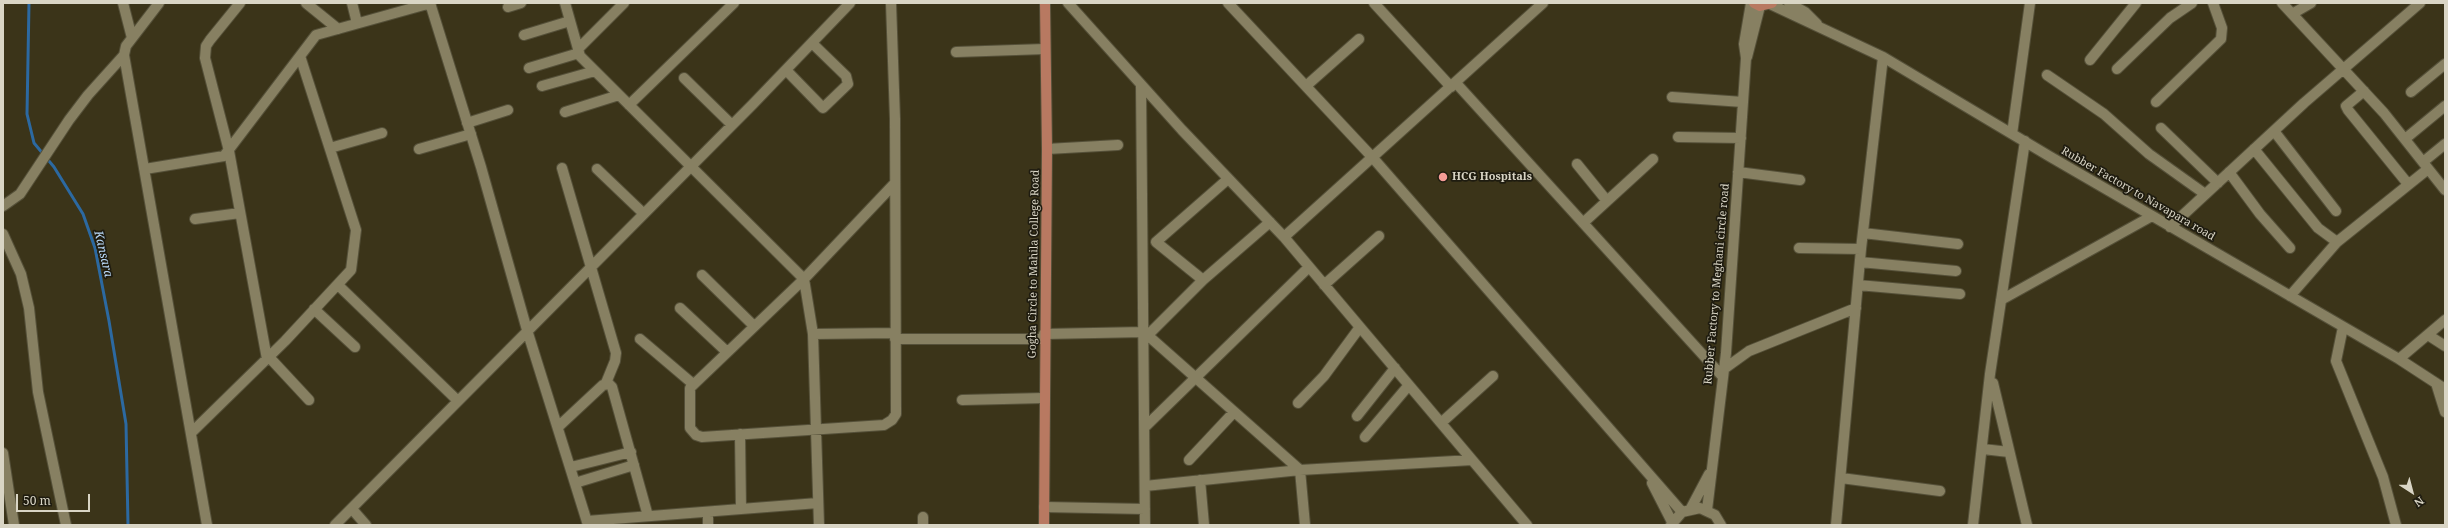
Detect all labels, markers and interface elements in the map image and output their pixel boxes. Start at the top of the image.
street label: Rubber Factory to Navapara road [2059,144,2217,244]
street label: Gogha Circle to Mahila College Road [1026,170,1042,358]
place label: HCG Hospitals [1452,170,1532,184]
marker: HCG Hospitals [1437,171,1449,183]
street label: Rubber Factory to Meghani circle road [1702,183,1732,385]
water label: Kansara [91,229,115,279]
north arrow [2392,472,2432,512]
scale bar [18,486,92,512]
text: 50 m [23,492,51,509]
text: N [2411,493,2427,511]

